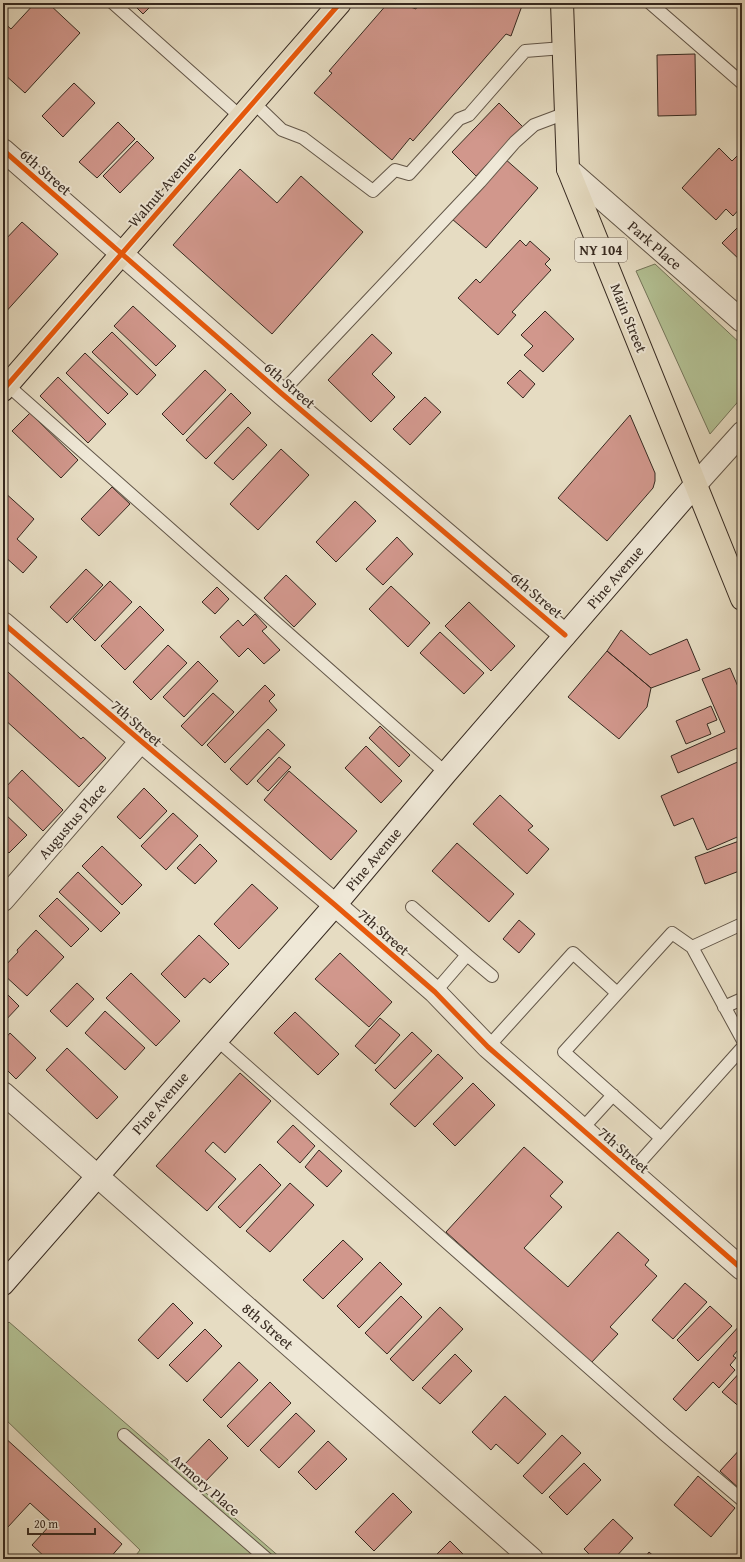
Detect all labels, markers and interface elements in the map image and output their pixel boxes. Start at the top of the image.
street label: 6th Street [16,144,77,201]
street label: Walnut Avenue [123,146,201,232]
street label: Park Place [623,216,687,274]
road number: NY 104 [575,238,627,262]
street label: Main Street [606,280,653,357]
street label: 6th Street [260,357,321,414]
street label: Pine Avenue [582,541,648,613]
street label: 6th Street [506,567,568,623]
street label: 7th Street [107,695,168,752]
street label: Augustus Place [33,778,111,864]
street label: Pine Avenue [340,823,406,895]
street label: 7th Street [354,904,415,961]
street label: Pine Avenue [127,1067,193,1139]
street label: 7th Street [594,1122,655,1179]
street label: 8th Street [238,1298,299,1355]
street label: Armory Place [167,1449,245,1521]
scale bar [28,1510,95,1536]
text: 20 m [34,1515,58,1532]

